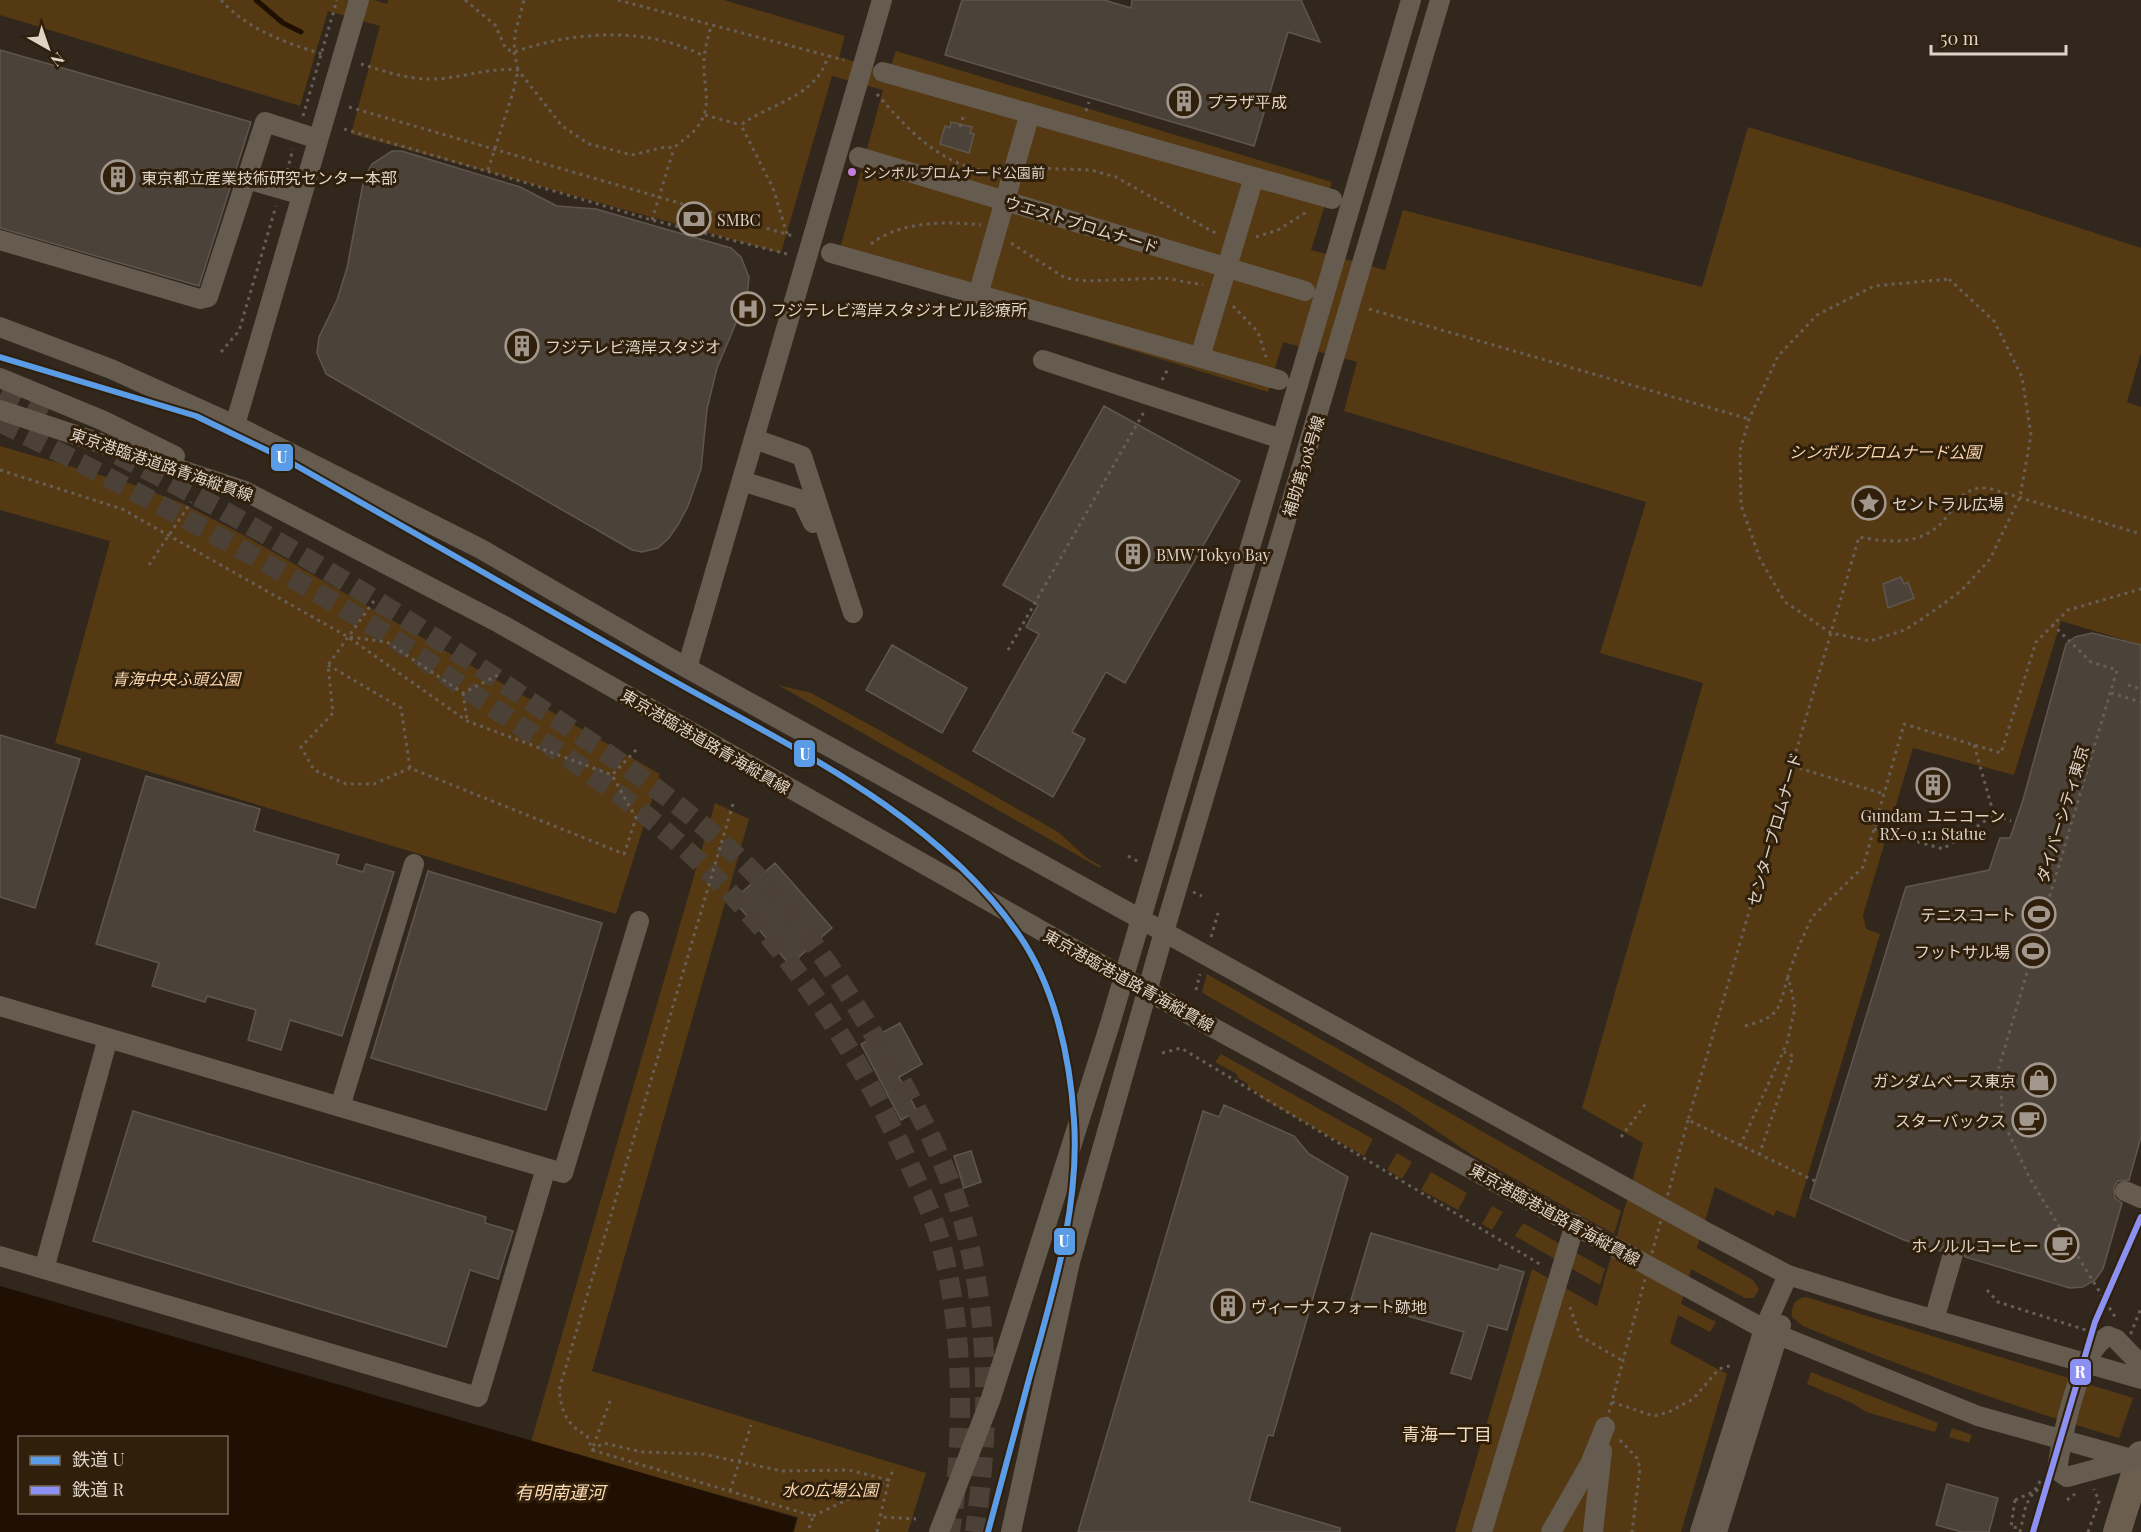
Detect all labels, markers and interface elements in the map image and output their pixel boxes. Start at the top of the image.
north arrow [18,18,78,78]
scale bar [1931,18,2066,56]
text: 50 m [1940,26,1979,50]
text: N [46,48,69,72]
building icon: プラザ平成 [1166,83,1202,119]
place label: プラザ平成 [1207,91,1287,112]
building icon: 東京都立産業技術研究センター本部 [100,159,136,195]
place label: シンボルプロムナード公園前 [863,163,1045,182]
marker: シンボルプロムナード公園前 [846,166,858,178]
place label: 東京都立産業技術研究センター本部 [141,167,397,188]
street label: ウエストプロムナード [1002,191,1162,257]
bank icon: SMBC [676,201,712,237]
place label: SMBC [717,209,761,230]
hospital icon: フジテレビ湾岸スタジオビル診療所 [730,291,766,327]
place label: フジテレビ湾岸スタジオビル診療所 [771,299,1027,320]
building icon: フジテレビ湾岸スタジオ [504,328,540,364]
place label: フジテレビ湾岸スタジオ [545,336,721,357]
street label: 補助第308号線 [1278,413,1328,519]
street label: 東京港臨港道路青海縦貫線 [68,423,256,505]
park label: シンボルプロムナード公園 [1789,441,1983,462]
line badge: U [270,443,294,472]
text: U [276,446,288,467]
place icon: セントラル広場 [1851,485,1887,521]
place label: セントラル広場 [1892,493,2004,514]
building icon: BMW Tokyo Bay [1115,536,1151,572]
place label: BMW Tokyo Bay [1156,544,1271,565]
park label: 青海中央ふ頭公園 [112,668,242,689]
street label: 東京港臨港道路青海縦貫線 [618,684,794,798]
line badge: U [793,739,816,768]
text: U [799,743,811,764]
street label: ダイバーシティ東京 [2031,743,2093,885]
street label: センタープロムナード [1742,750,1806,908]
building icon: Gundam ユニコーン RX-0 1:1 Statue [1915,767,1951,803]
place label: Gundam ユニコーン RX-0 1:1 Statue [1861,805,2005,844]
sports icon: テニスコート [2021,896,2057,932]
place label: テニスコート [1920,904,2016,925]
street label: 東京港臨港道路青海縦貫線 [1040,924,1218,1036]
sports icon: フットサル場 [2015,933,2051,969]
place label: フットサル場 [1914,941,2010,962]
shop icon: ガンダムベース東京 [2021,1062,2057,1098]
place label: ガンダムベース東京 [1873,1070,2016,1091]
cafe icon: スターバックス [2011,1102,2047,1138]
place label: スターバックス [1895,1110,2006,1131]
street label: 東京港臨港道路青海縦貫線 [1466,1158,1644,1270]
line badge: U [1053,1227,1076,1256]
cafe icon: ホノルルコーヒー [2044,1227,2080,1263]
text: U [1058,1230,1070,1251]
place label: ホノルルコーヒー [1911,1235,2039,1256]
building icon: ヴィーナスフォート跡地 [1210,1288,1246,1324]
place label: ヴィーナスフォート跡地 [1251,1296,1427,1317]
line badge: R [2069,1358,2092,1386]
text: R [2074,1361,2086,1382]
district label: 青海一丁目 [1402,1422,1492,1446]
legend [18,1436,228,1514]
text: 鉄道 U [72,1447,125,1471]
text: 鉄道 R [72,1477,124,1501]
park label: 水の広場公園 [782,1479,880,1500]
water label: 有明南運河 [515,1480,608,1504]

